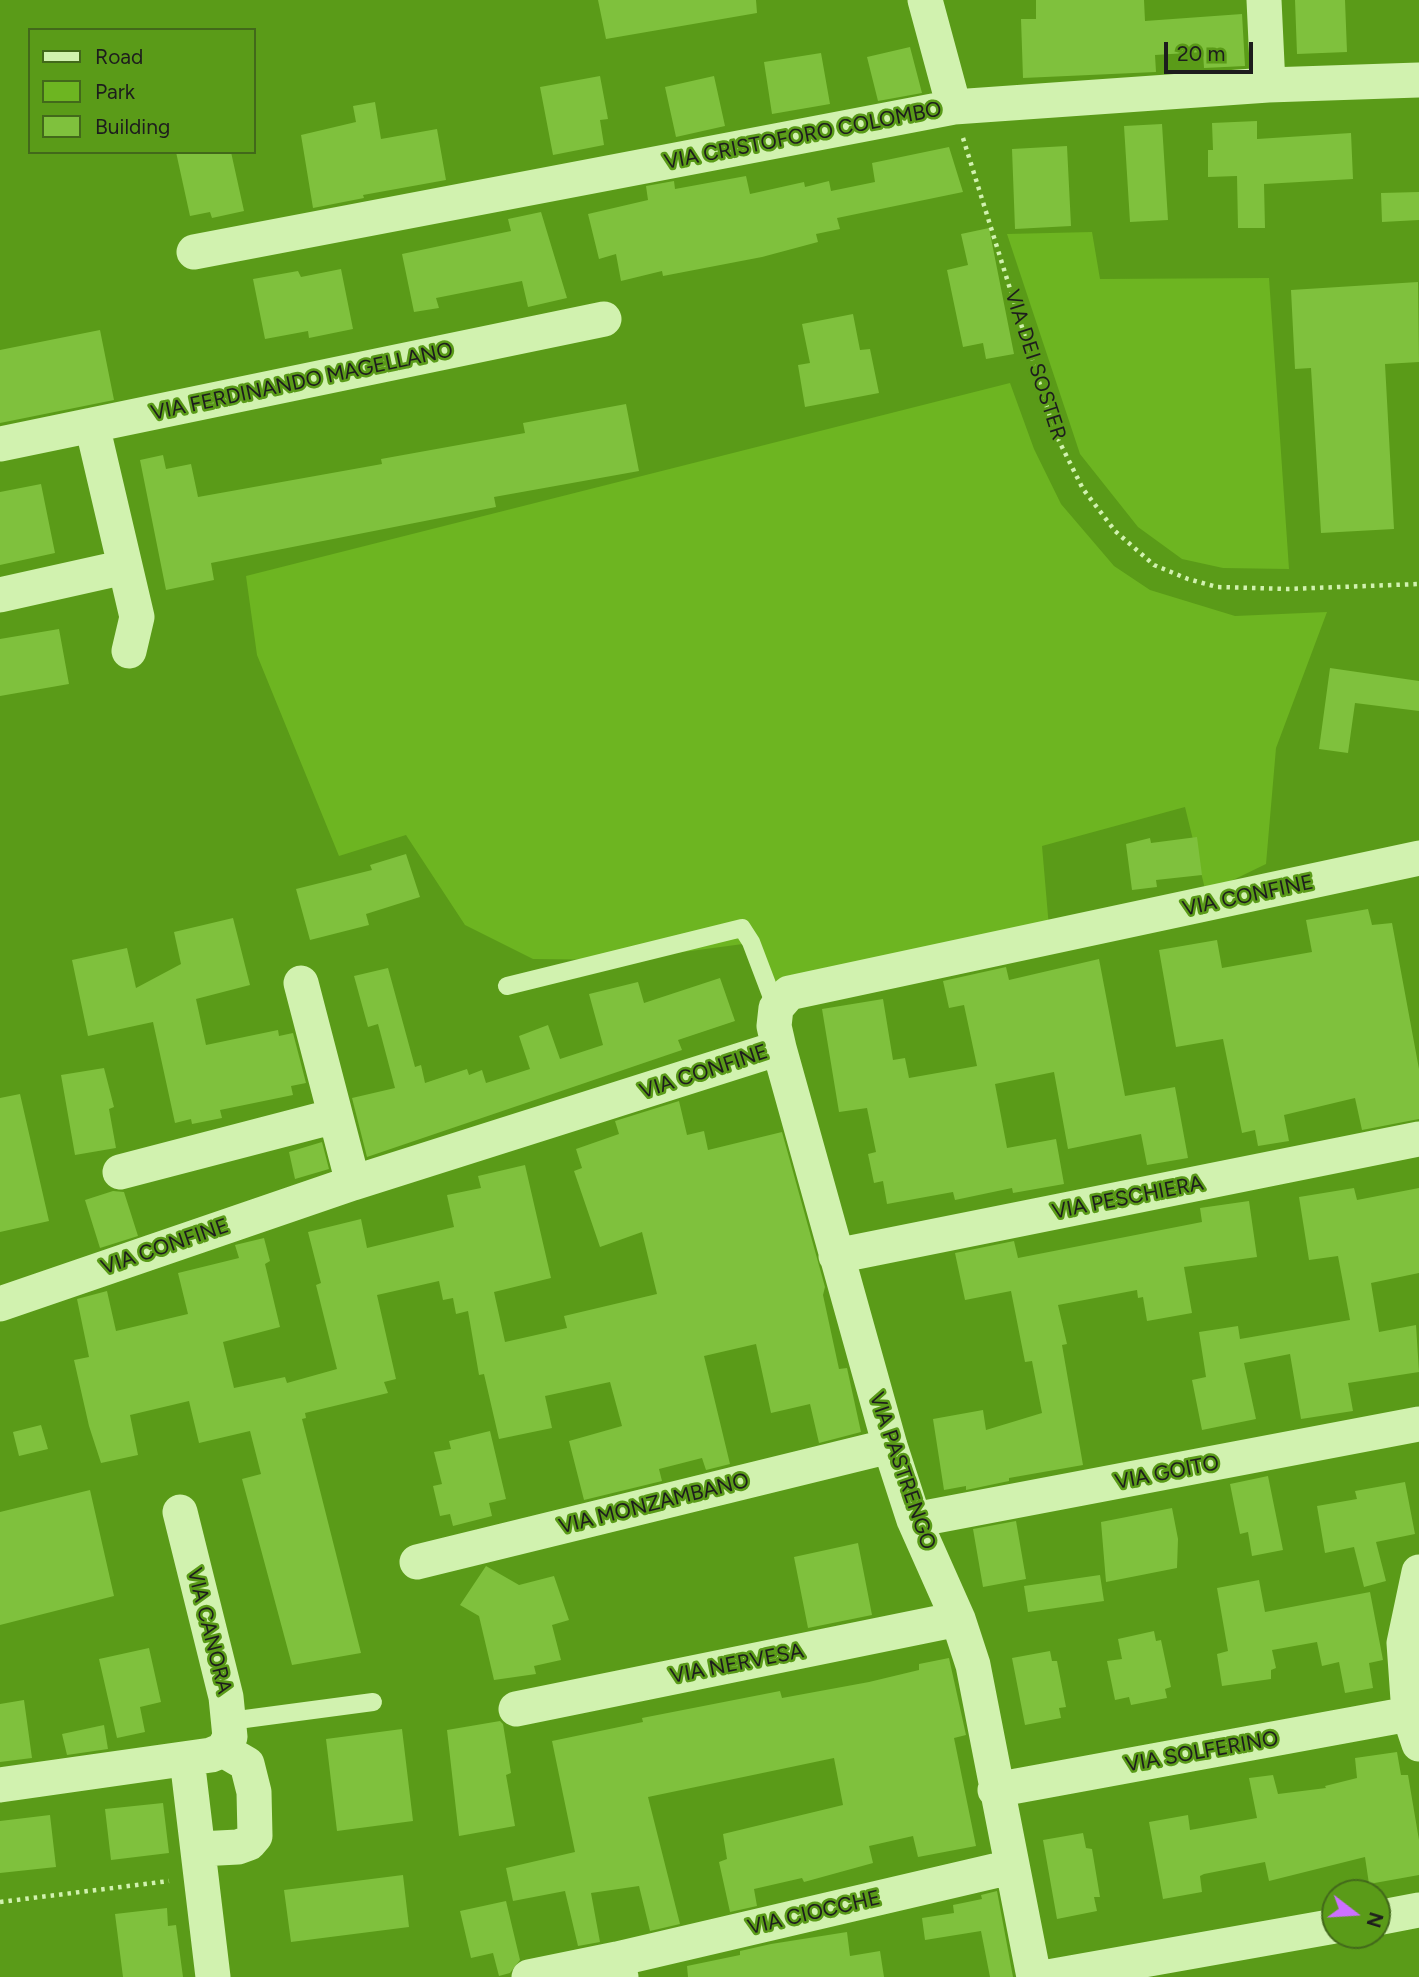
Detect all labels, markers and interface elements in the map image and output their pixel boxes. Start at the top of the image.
legend [28,28,256,154]
scale bar [1167,28,1256,72]
text: 20 m [1177,41,1225,66]
text: Road [95,44,143,69]
text: Park [95,79,135,104]
street label: VIA CRISTOFORO COLOMBO [662,97,944,175]
text: Building [95,114,170,139]
street label: VIA DEI SOSTER [999,287,1071,443]
street label: VIA FERDINANDO MAGELLANO [149,338,455,426]
street label: VIA CONFINE [1180,870,1316,922]
street label: VIA CONFINE [637,1039,771,1105]
street label: VIA PESCHIERA [1050,1171,1206,1225]
street label: VIA CONFINE [98,1213,232,1281]
street label: VIA PASTRENGO [863,1389,941,1553]
street label: VIA GOITO [1113,1451,1221,1495]
street label: VIA MONZAMBANO [556,1468,752,1540]
street label: VIA CANORA [181,1565,237,1697]
street label: VIA NERVESA [668,1639,806,1689]
street label: VIA SOLFERINO [1123,1726,1281,1778]
north arrow [1321,1879,1391,1949]
street label: VIA CIOCCHE [745,1886,883,1940]
text: N [1362,1909,1388,1930]

